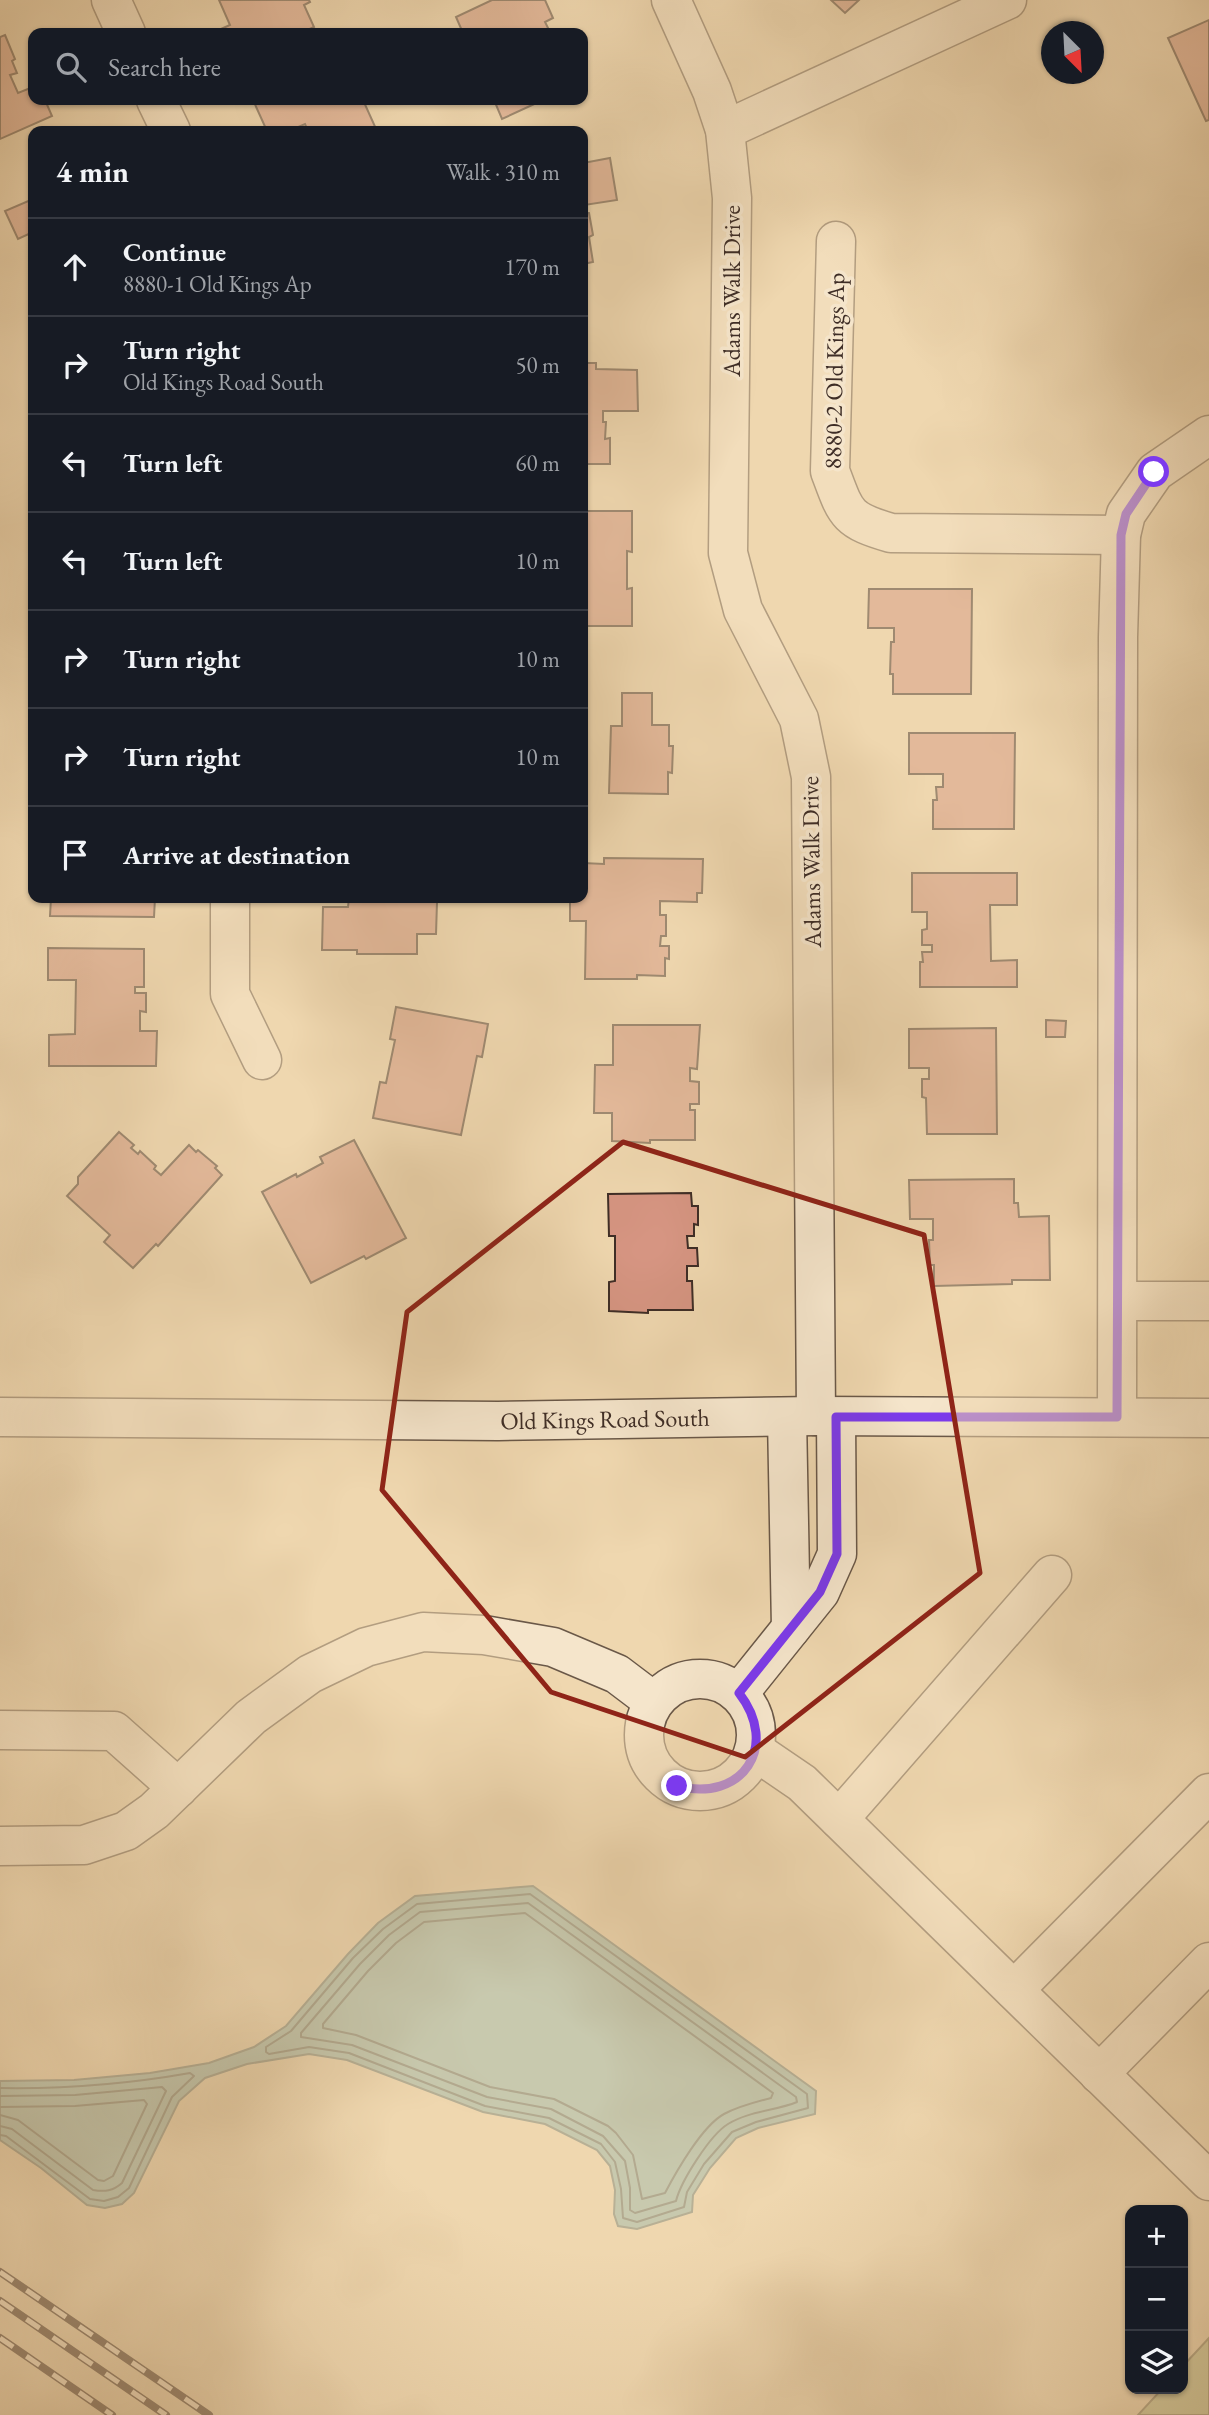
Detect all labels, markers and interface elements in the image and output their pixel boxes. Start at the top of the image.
north arrow [1041,21,1104,84]
search box [28,28,588,105]
icon: search [52,48,90,86]
text: Search here [108,50,221,84]
text: 4 min [56,152,129,191]
text: Walk · 310 m [446,157,560,187]
street label: Adams Walk Drive [716,205,747,378]
text: Continue [123,235,226,269]
icon: ahead [56,248,94,286]
text: 170 m [504,252,560,282]
text: 8880-1 Old Kings Ap [123,269,312,299]
street label: 8880-2 Old Kings Ap [817,272,851,470]
text: Turn right [123,333,241,367]
icon: right [56,346,94,384]
text: 50 m [515,350,560,380]
text: Old Kings Road South [123,367,324,397]
icon: left [56,444,94,482]
text: Turn left [123,446,222,480]
text: 60 m [515,448,560,478]
route start [1138,456,1169,487]
icon: left [56,542,94,580]
text: Turn left [123,544,222,578]
text: 10 m [515,546,560,576]
icon: right [56,640,94,678]
text: Turn right [123,642,241,676]
text: 10 m [515,644,560,674]
icon: right [56,738,94,776]
text: Turn right [123,740,241,774]
text: 10 m [515,742,560,772]
street label: Adams Walk Drive [794,776,828,949]
icon: arrive [56,836,94,874]
text: Arrive at destination [123,838,350,872]
street label: Old Kings Road South [500,1402,710,1436]
route end [661,1770,692,1801]
map controls [1125,2205,1188,2394]
button: + [1125,2205,1188,2268]
button: − [1125,2268,1188,2331]
button: layers [1125,2331,1188,2394]

